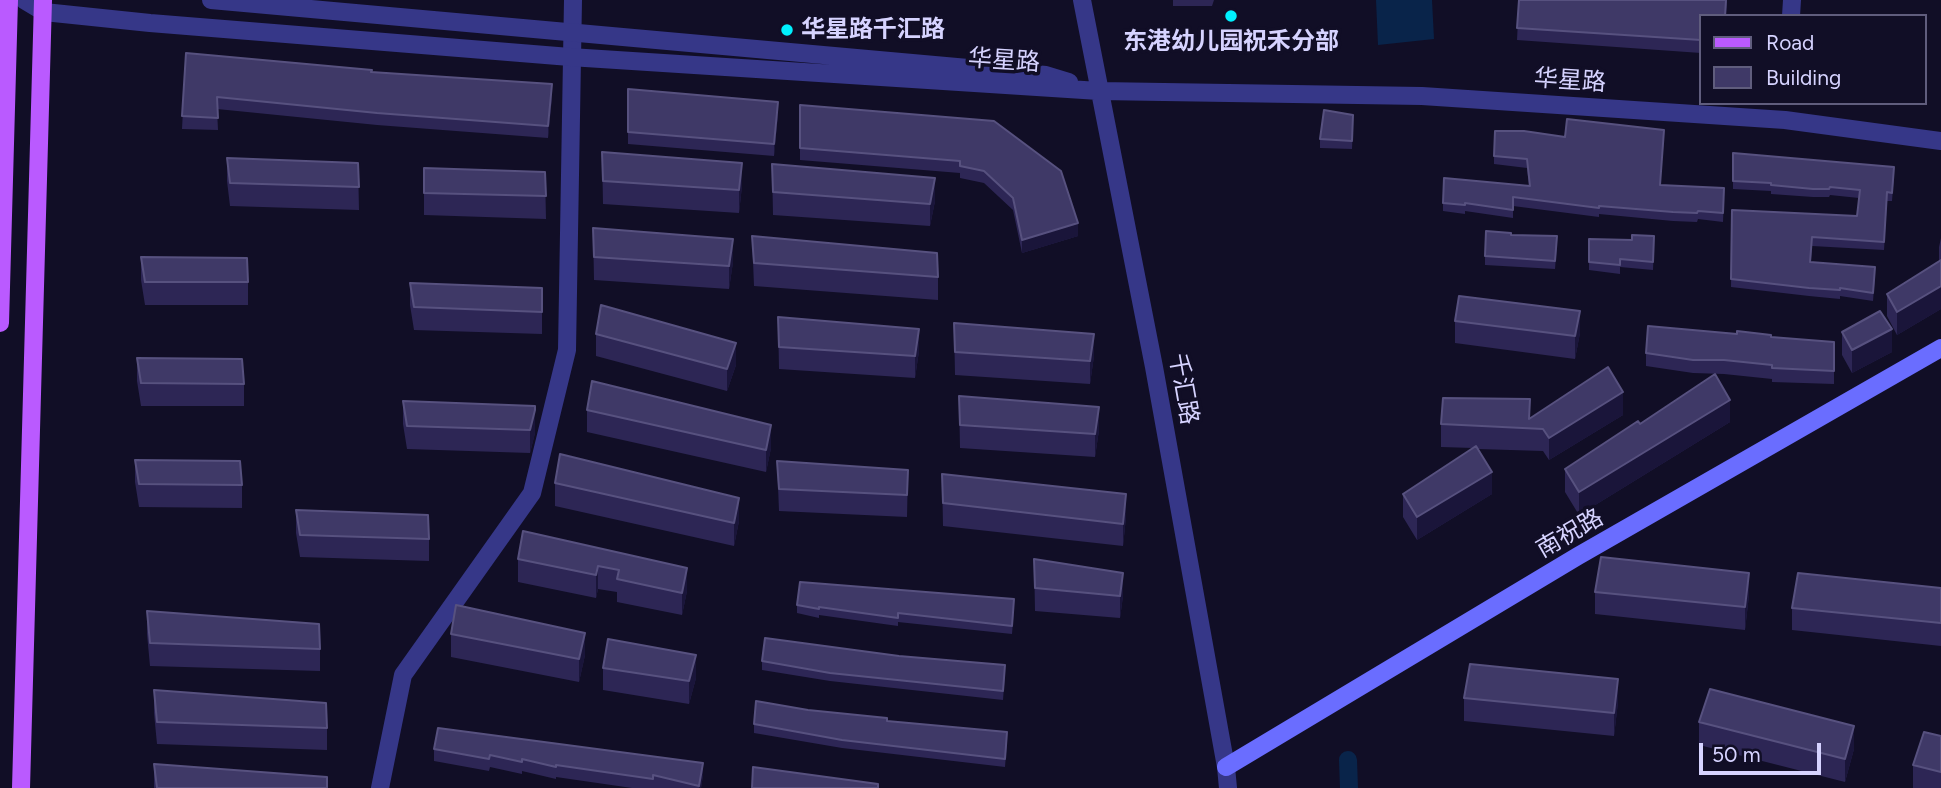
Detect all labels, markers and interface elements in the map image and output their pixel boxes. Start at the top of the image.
marker: 东港幼儿园祝禾分部 [1223,8,1239,24]
legend [1700,14,1927,105]
place label: 华星路千汇路 [801,16,945,44]
marker: 华星路千汇路 [779,22,795,38]
place label: 东港幼儿园祝禾分部 [1123,28,1339,56]
text: Road [1766,30,1814,55]
street label: 华星路 [967,44,1041,78]
street label: 华星路 [1533,64,1607,98]
text: Building [1766,65,1841,90]
street label: 千汇路 [1163,351,1203,427]
street label: 南祝路 [1532,504,1608,564]
scale bar [1703,728,1826,772]
text: 50 m [1712,742,1761,767]

